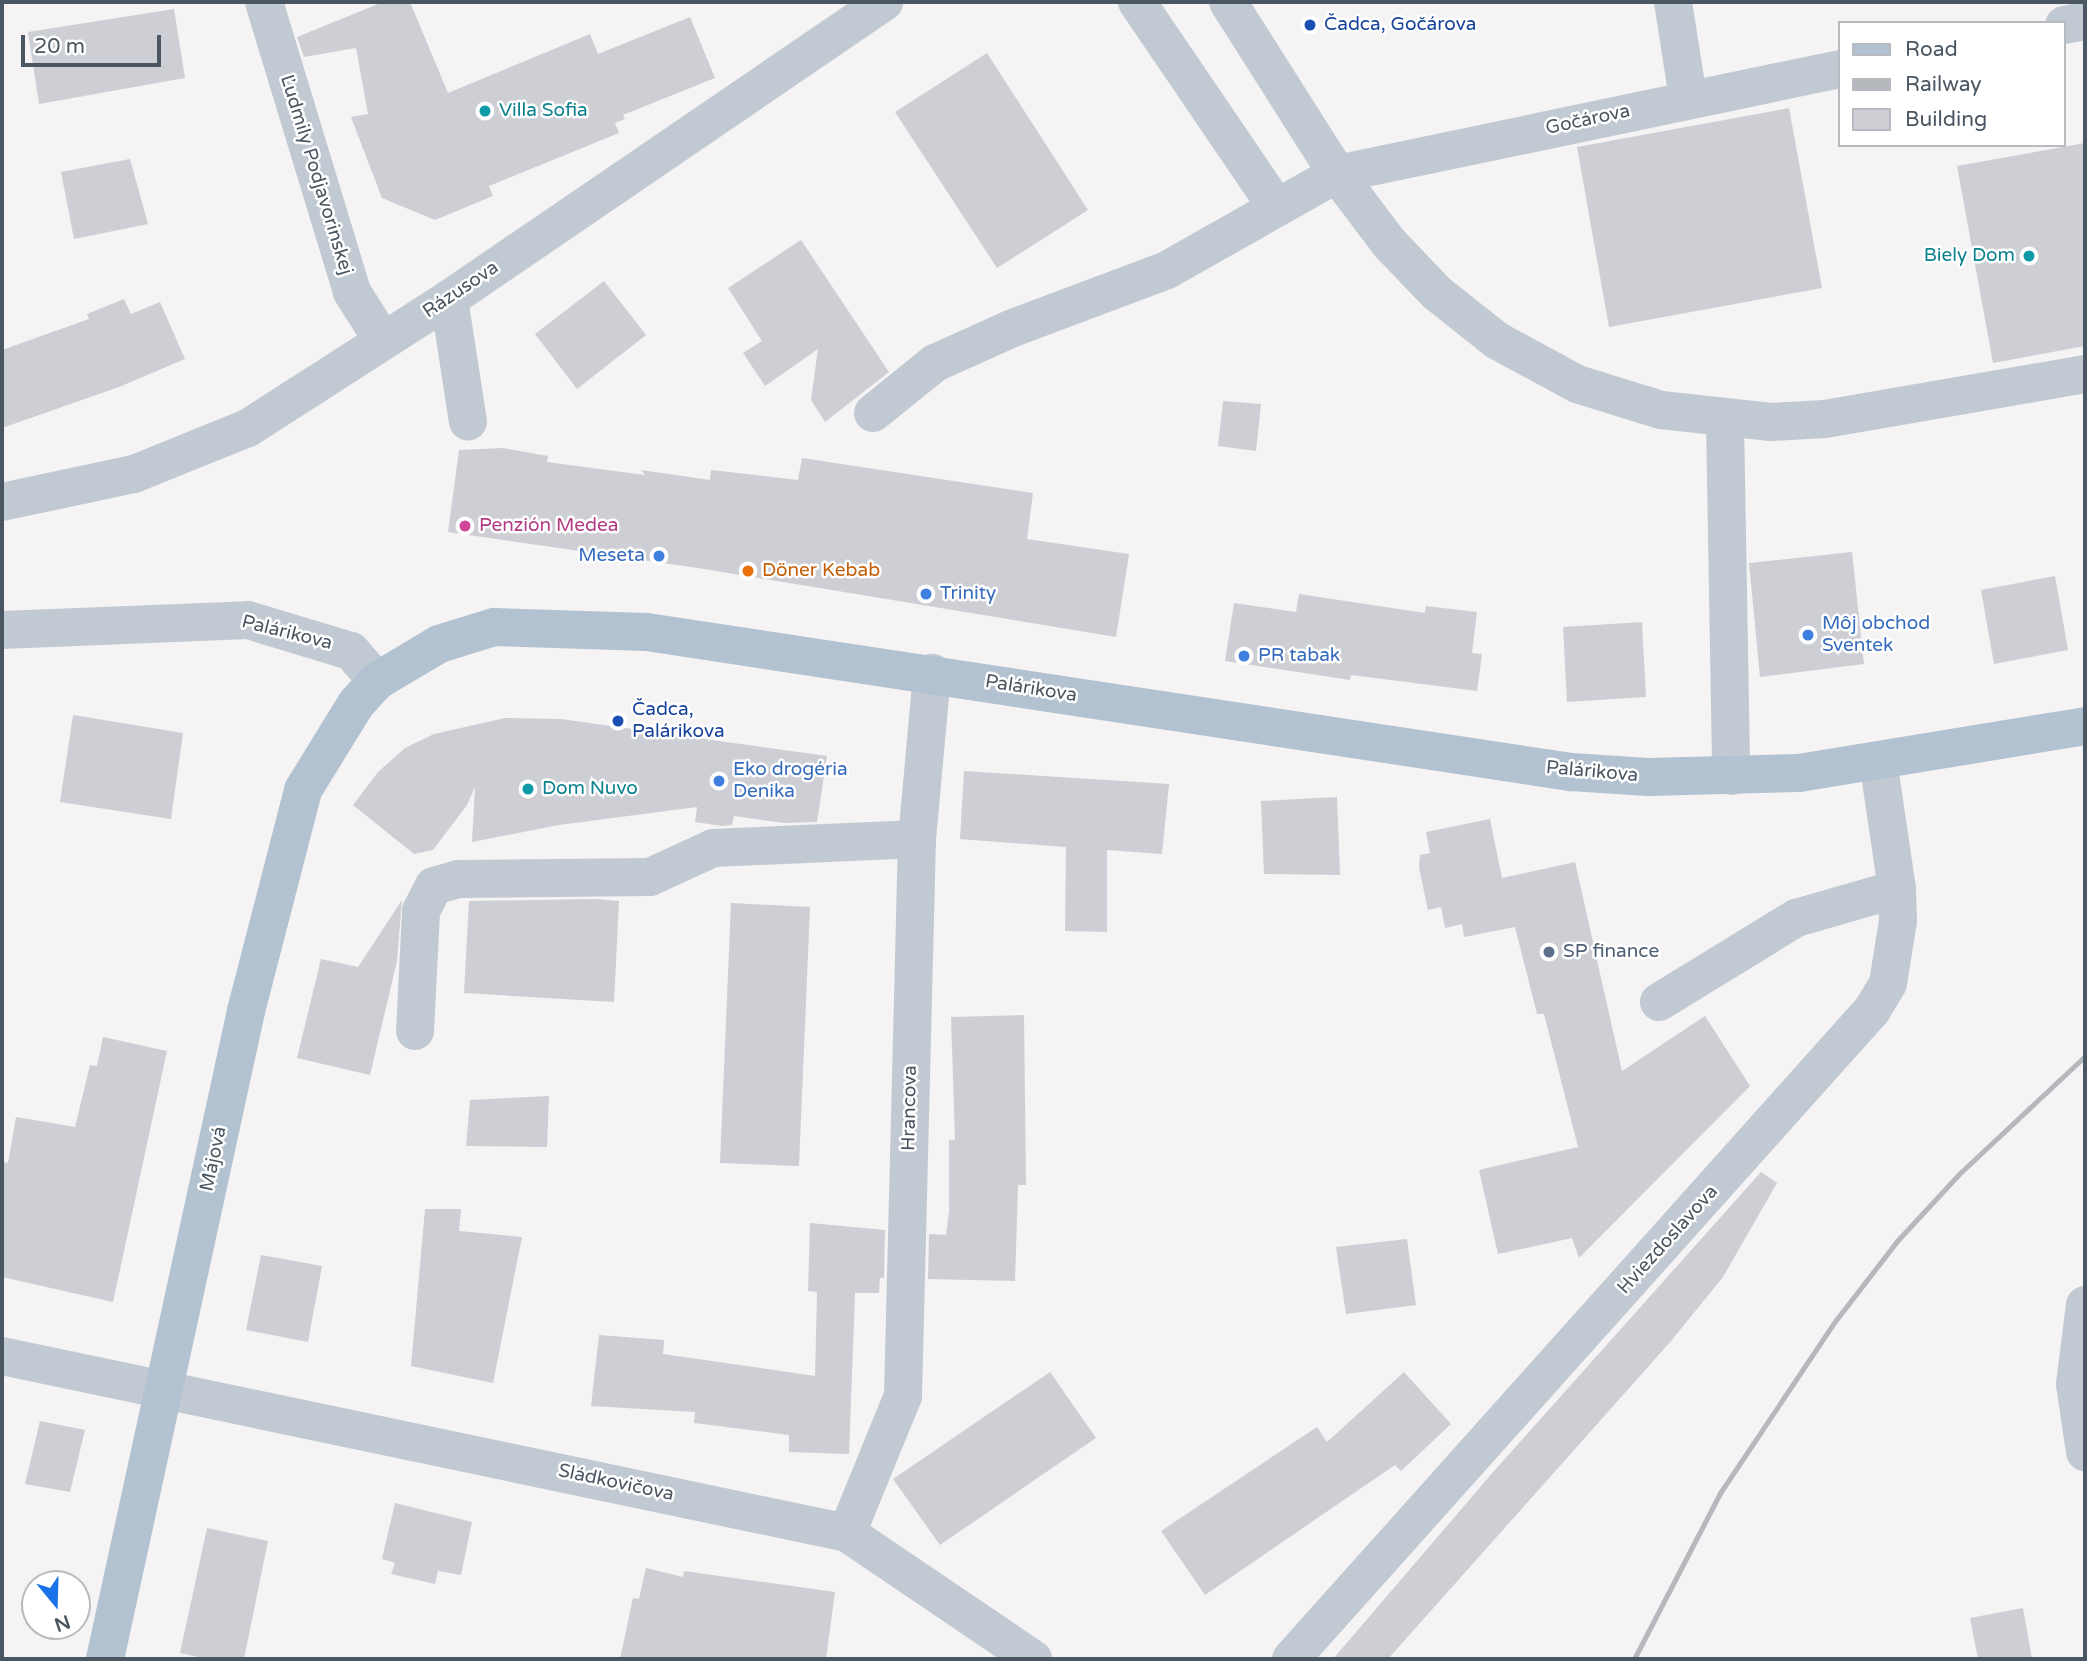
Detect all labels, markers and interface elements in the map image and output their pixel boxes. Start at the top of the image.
place label: Čadca, Gočárova [1324,14,1476,36]
marker: Čadca, Gočárova [1302,17,1318,33]
scale bar [24,21,164,65]
legend [1839,21,2066,147]
text: 20 m [34,34,85,59]
text: Road [1905,37,1958,62]
street label: Ľudmily Podjavorinskej [275,72,357,278]
text: Railway [1905,72,1982,97]
place label: Villa Sofia [499,100,588,122]
street label: Gočárova [1544,100,1632,140]
marker: Villa Sofia [477,103,493,119]
text: Building [1905,107,1987,132]
place label: Biely Dom [1924,245,2015,267]
marker: Biely Dom [2021,248,2037,264]
street label: Rázusova [419,256,503,324]
place label: Penzión Medea [479,515,618,537]
marker: Penzión Medea [457,518,473,534]
place label: Meseta [578,545,645,567]
marker: Meseta [651,548,667,564]
place label: Döner Kebab [762,560,880,582]
marker: Döner Kebab [740,563,756,579]
place label: Trinity [940,583,996,605]
marker: Trinity [918,586,934,602]
street label: Palárikova [239,611,335,655]
place label: Môj obchod Sventek [1822,613,1930,657]
marker: Môj obchod Sventek [1800,627,1816,643]
place label: PR tabak [1258,645,1340,667]
marker: PR tabak [1236,648,1252,664]
street label: Palárikova [983,670,1079,708]
place label: Čadca, Palárikova [632,699,725,743]
marker: Čadca, Palárikova [610,713,626,729]
street label: Palárikova [1545,757,1639,787]
place label: Eko drogéria Denika [733,759,848,803]
marker: Eko drogéria Denika [711,773,727,789]
place label: Dom Nuvo [542,778,638,800]
marker: Dom Nuvo [520,781,536,797]
place label: SP finance [1563,941,1659,963]
marker: SP finance [1541,944,1557,960]
street label: Hrancova [898,1065,922,1151]
street label: Májová [196,1124,232,1194]
street label: Hviezdoslavova [1613,1181,1723,1299]
street label: Sládkovičova [556,1460,676,1506]
north arrow [21,1570,91,1640]
text: N [51,1610,73,1636]

